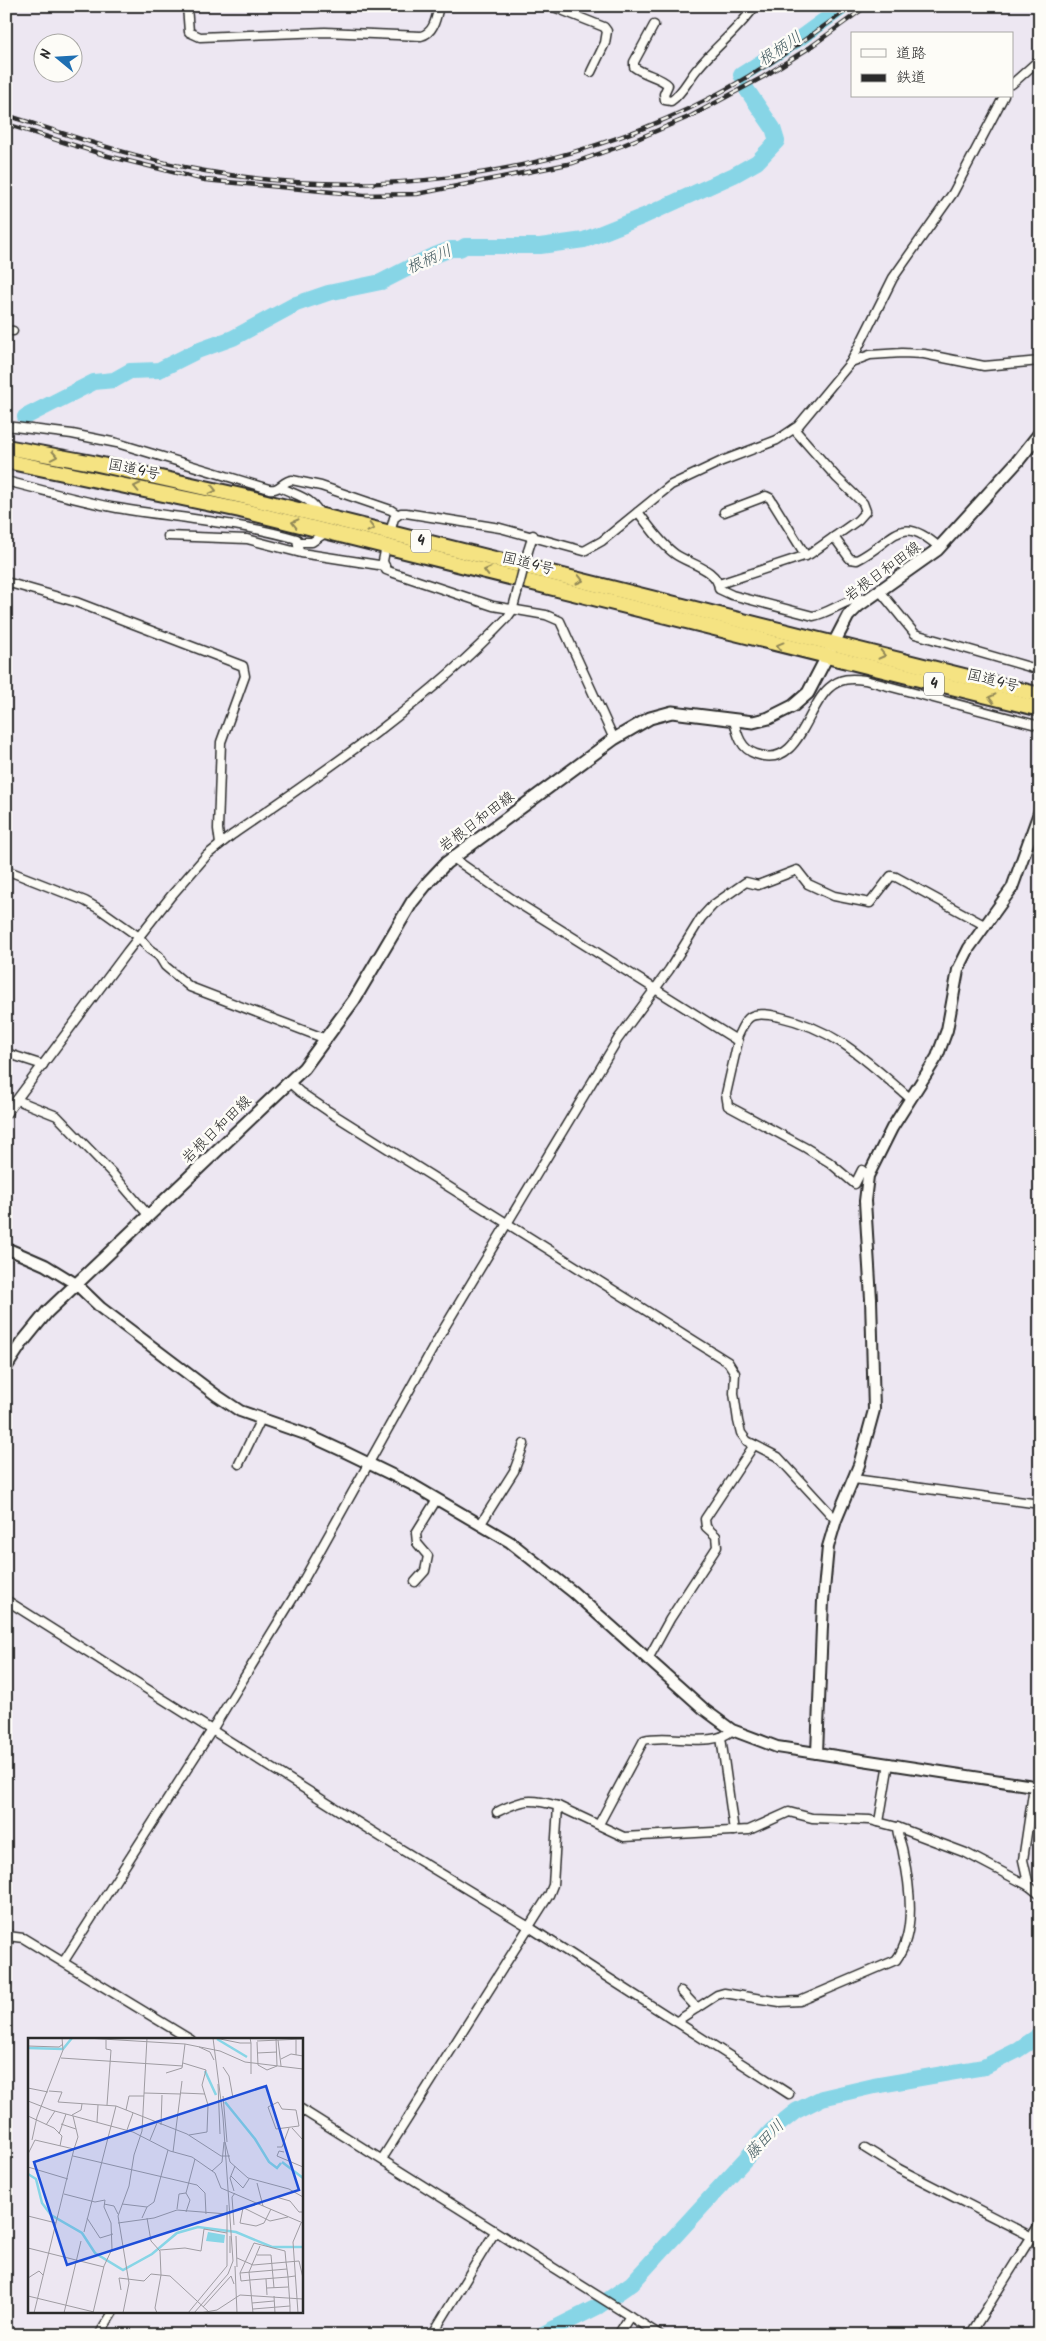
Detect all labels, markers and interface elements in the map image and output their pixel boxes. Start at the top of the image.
water label: 根柄川 [753,25,807,73]
north arrow [32,32,82,82]
legend [851,32,1014,98]
text: 道路 [896,42,926,66]
text: N [35,47,58,62]
text: 鉄道 [896,66,926,90]
water label: 根柄川 [402,239,456,281]
one-way arrow [50,451,59,461]
street label: 国道4号 [105,453,163,487]
one-way arrow [133,482,141,493]
one-way arrow [209,484,218,495]
one-way arrow [291,518,300,529]
one-way arrow [367,522,375,533]
road number: 4 [411,530,431,552]
street label: 岩根日和田線 [840,536,926,608]
street label: 国道4号 [499,546,557,582]
one-way arrow [483,566,492,577]
one-way arrow [575,574,584,585]
one-way arrow [777,641,785,651]
one-way arrow [877,649,886,660]
street label: 国道4号 [964,663,1022,699]
road number: 4 [924,672,944,696]
one-way arrow [988,693,997,704]
street label: 岩根日和田線 [434,785,520,859]
street label: 岩根日和田線 [176,1090,258,1170]
inset map [28,2038,302,2314]
water label: 藤田川 [739,2114,791,2166]

